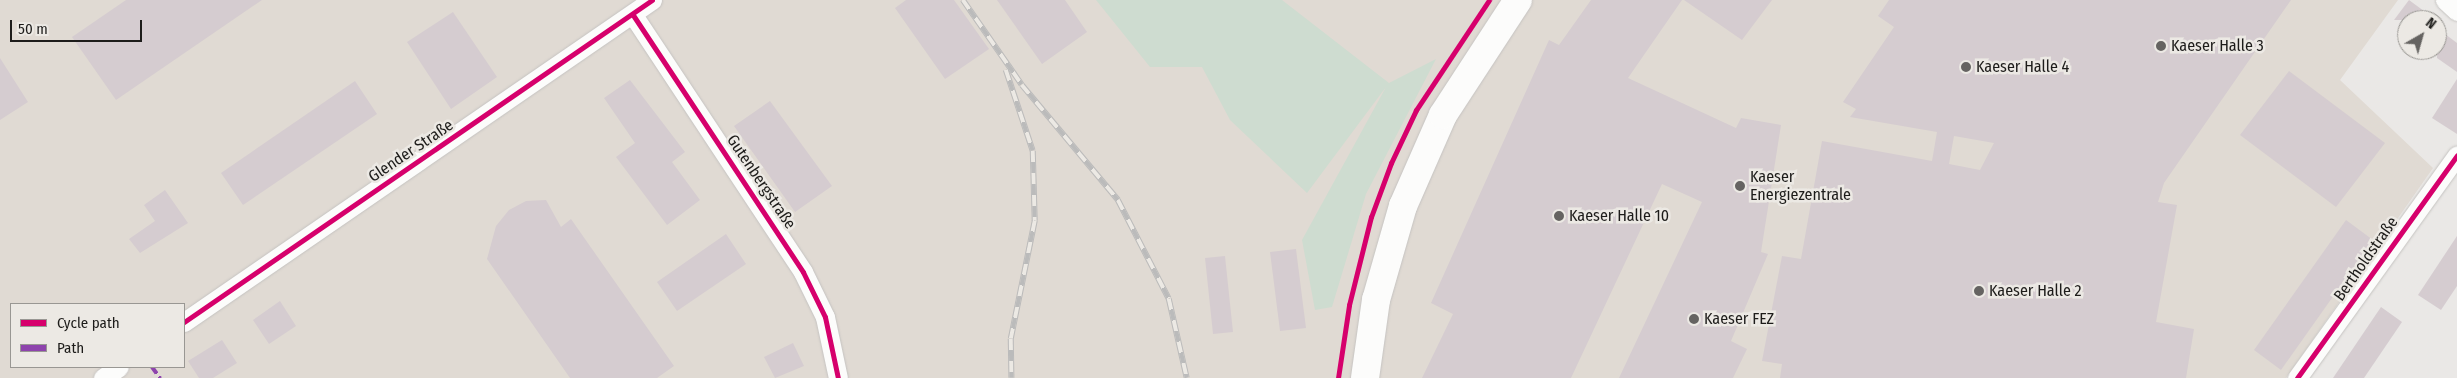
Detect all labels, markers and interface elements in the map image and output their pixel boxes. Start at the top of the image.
scale bar [12,10,145,42]
north arrow [2397,10,2447,60]
text: N [2422,14,2439,33]
text: 50 m [18,20,48,38]
place label: Kaeser Halle 3 [2171,36,2264,56]
marker: Kaeser Halle 3 [2155,40,2167,52]
place label: Kaeser Halle 4 [1976,57,2069,77]
marker: Kaeser Halle 4 [1960,61,1972,73]
street label: Glender Straße [365,116,457,186]
street label: Gutenbergstraße [722,131,800,233]
place label: Kaeser Energiezentrale [1750,167,1851,205]
marker: Kaeser Energiezentrale [1734,180,1746,192]
place label: Kaeser Halle 10 [1569,206,1669,226]
marker: Kaeser Halle 10 [1553,210,1565,222]
street label: Bertholdstraße [2330,213,2402,305]
place label: Kaeser Halle 2 [1989,281,2082,301]
marker: Kaeser Halle 2 [1973,285,1985,297]
legend [10,303,185,368]
place label: Kaeser FEZ [1704,309,1774,329]
marker: Kaeser FEZ [1688,313,1700,325]
text: Cycle path [57,314,120,332]
text: Path [57,339,84,357]

